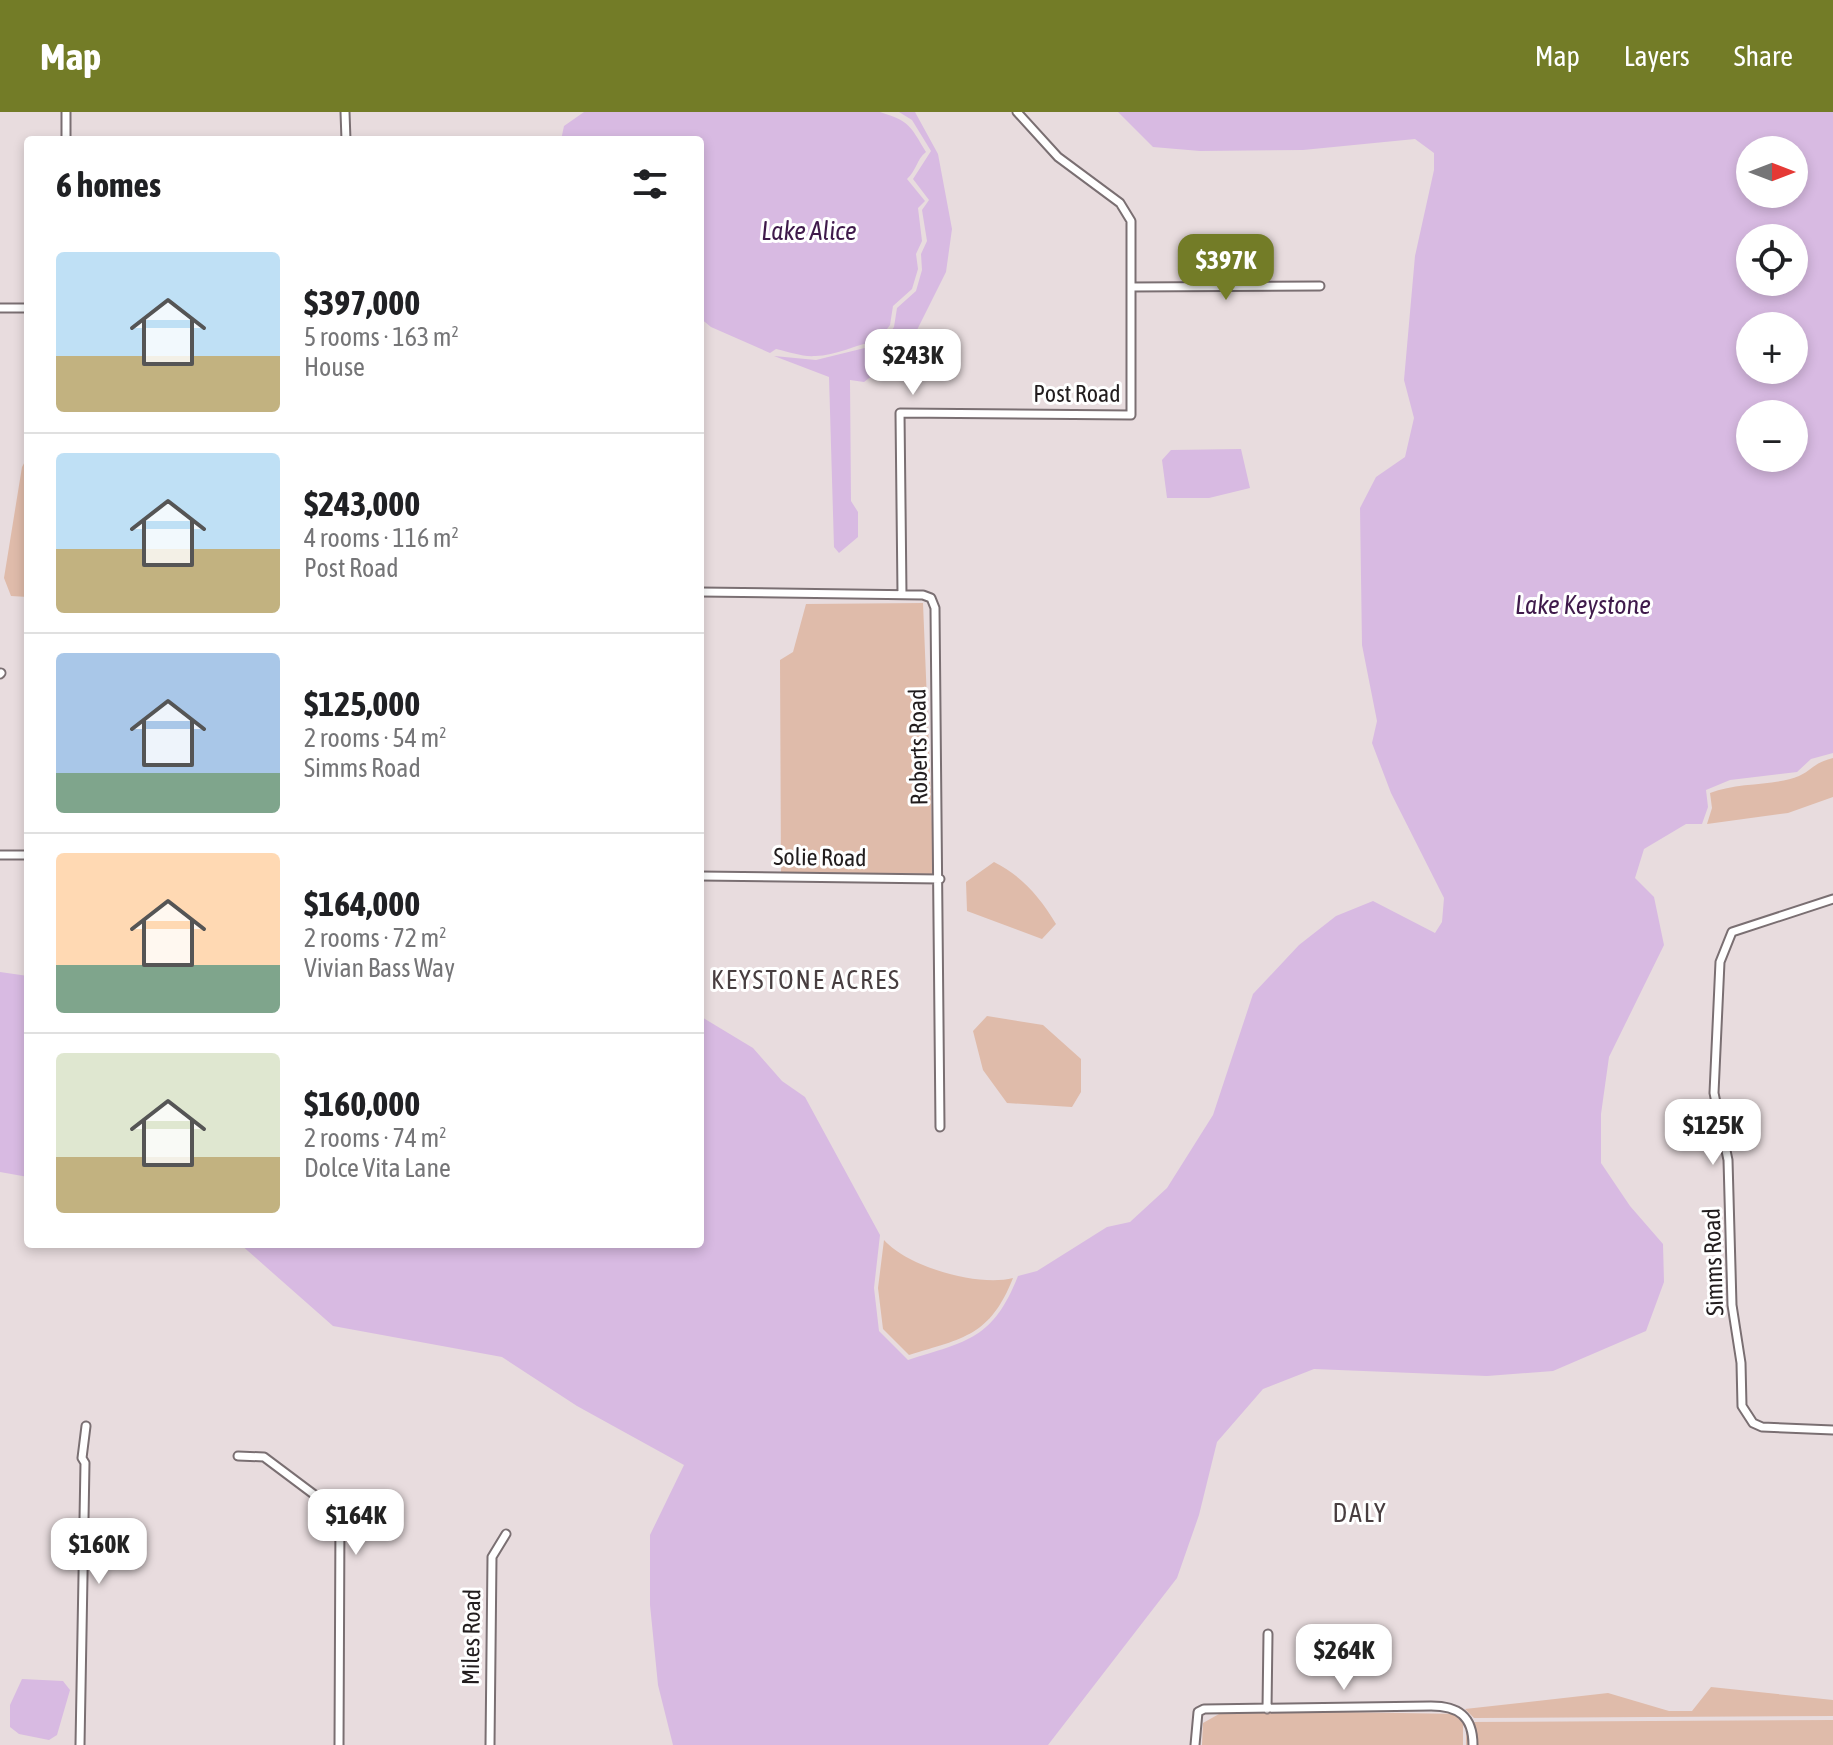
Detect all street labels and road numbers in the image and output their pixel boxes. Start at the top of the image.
street label: Post Road [1033,380,1121,407]
street label: Roberts Road [903,688,933,806]
street label: Solie Road [773,843,867,871]
street label: Simms Road [1698,1208,1728,1316]
street label: Miles Road [457,1589,485,1685]

